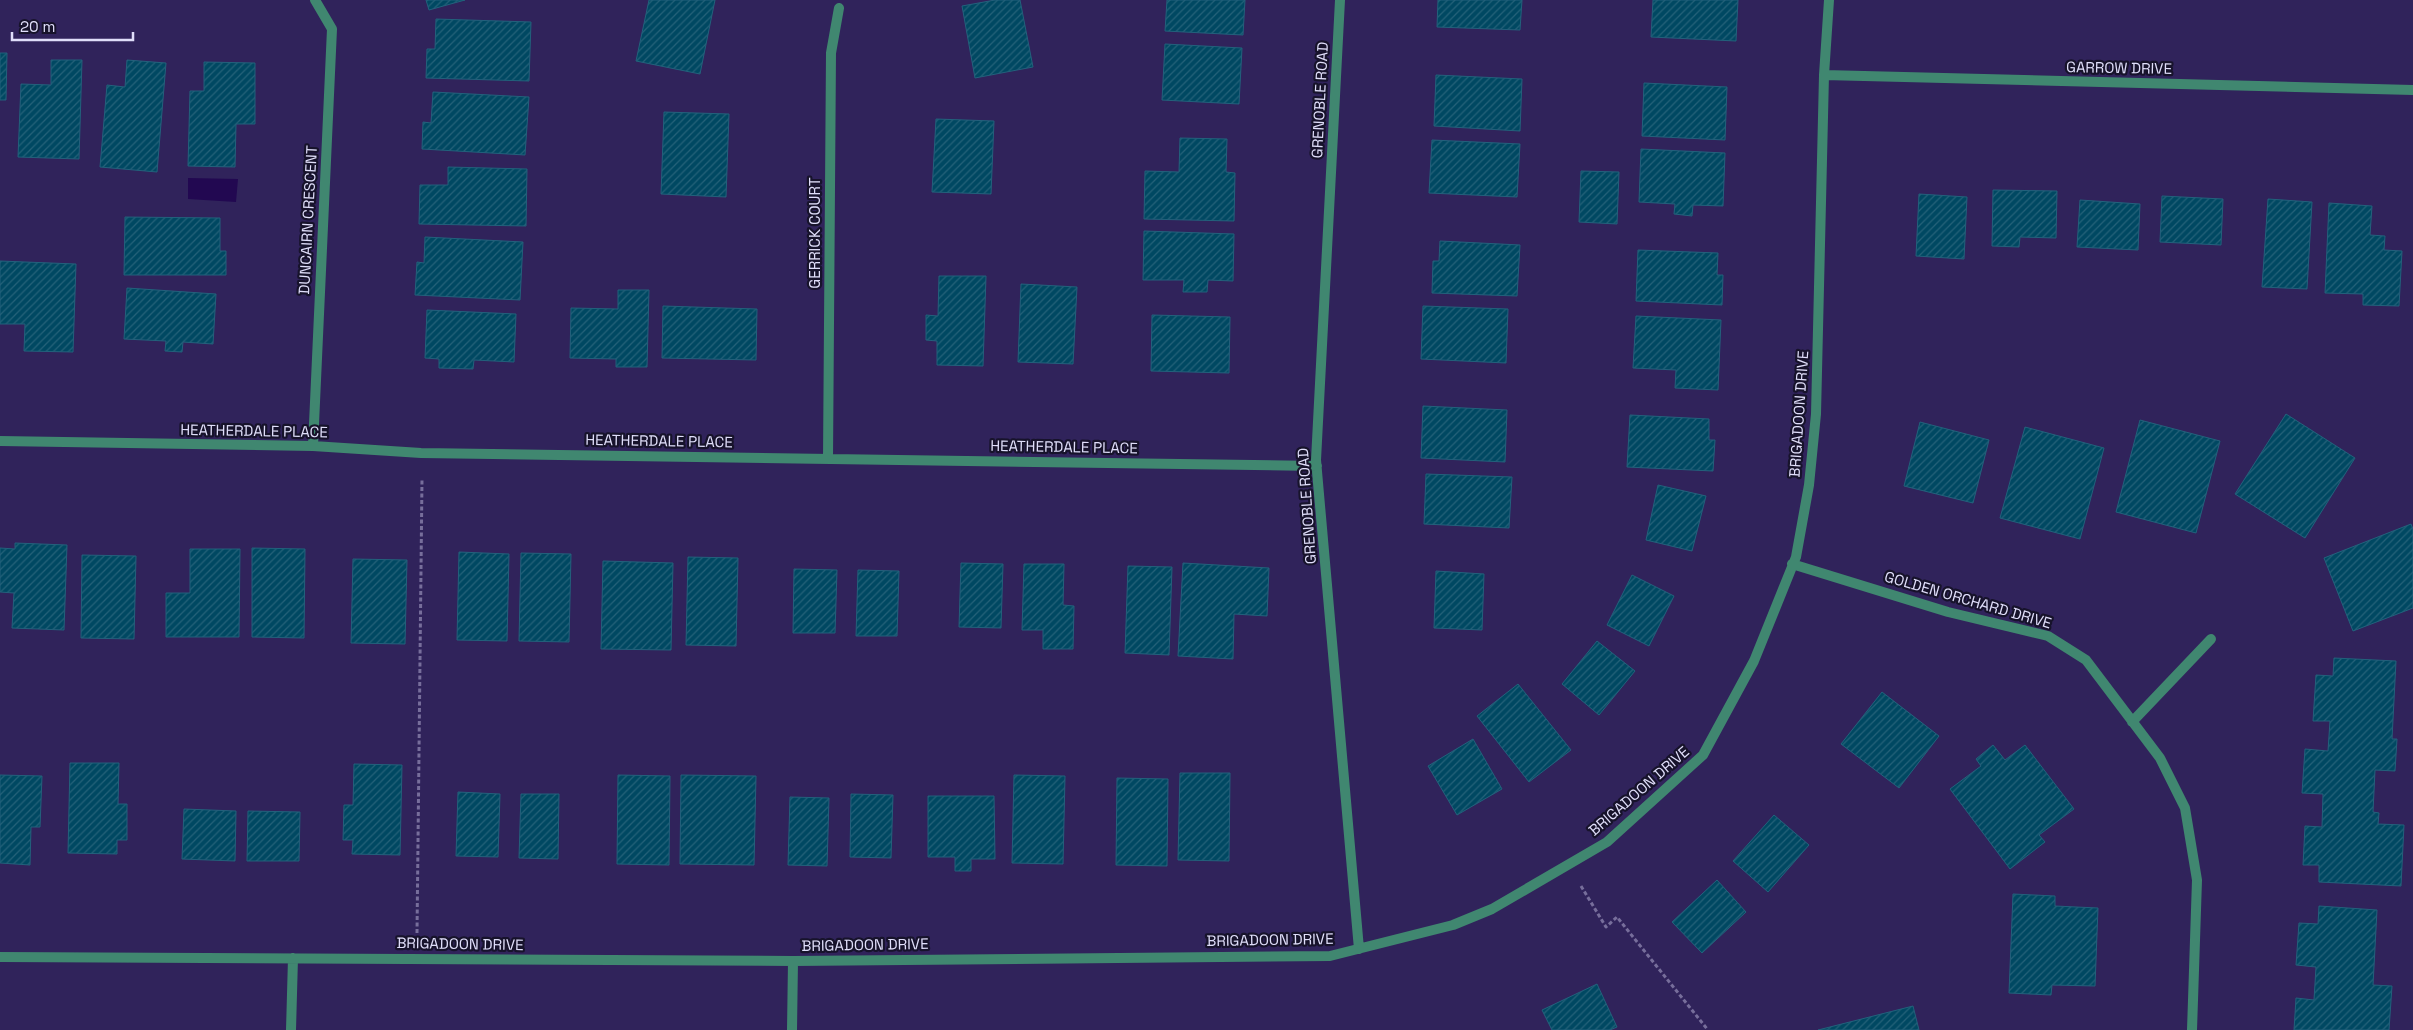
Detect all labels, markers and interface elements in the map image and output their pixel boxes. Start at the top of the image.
scale bar [12,10,134,42]
text: 20 m [20,17,55,36]
street label: GRENOBLE ROAD [1307,41,1332,159]
street label: GARROW DRIVE [2066,57,2172,78]
street label: DUNCAIRN CRESCENT [294,145,321,295]
street label: GERRICK COURT [805,177,824,289]
street label: BRIGADOON DRIVE [1785,350,1812,478]
street label: HEATHERDALE PLACE [180,420,328,441]
street label: HEATHERDALE PLACE [585,430,733,451]
street label: HEATHERDALE PLACE [990,436,1138,457]
street label: GRENOBLE ROAD [1293,447,1320,565]
street label: GOLDEN ORCHARD DRIVE [1882,567,2054,632]
street label: BRIGADOON DRIVE [1585,742,1693,839]
street label: BRIGADOON DRIVE [1206,929,1334,950]
street label: BRIGADOON DRIVE [396,933,524,954]
street label: BRIGADOON DRIVE [801,934,929,955]

